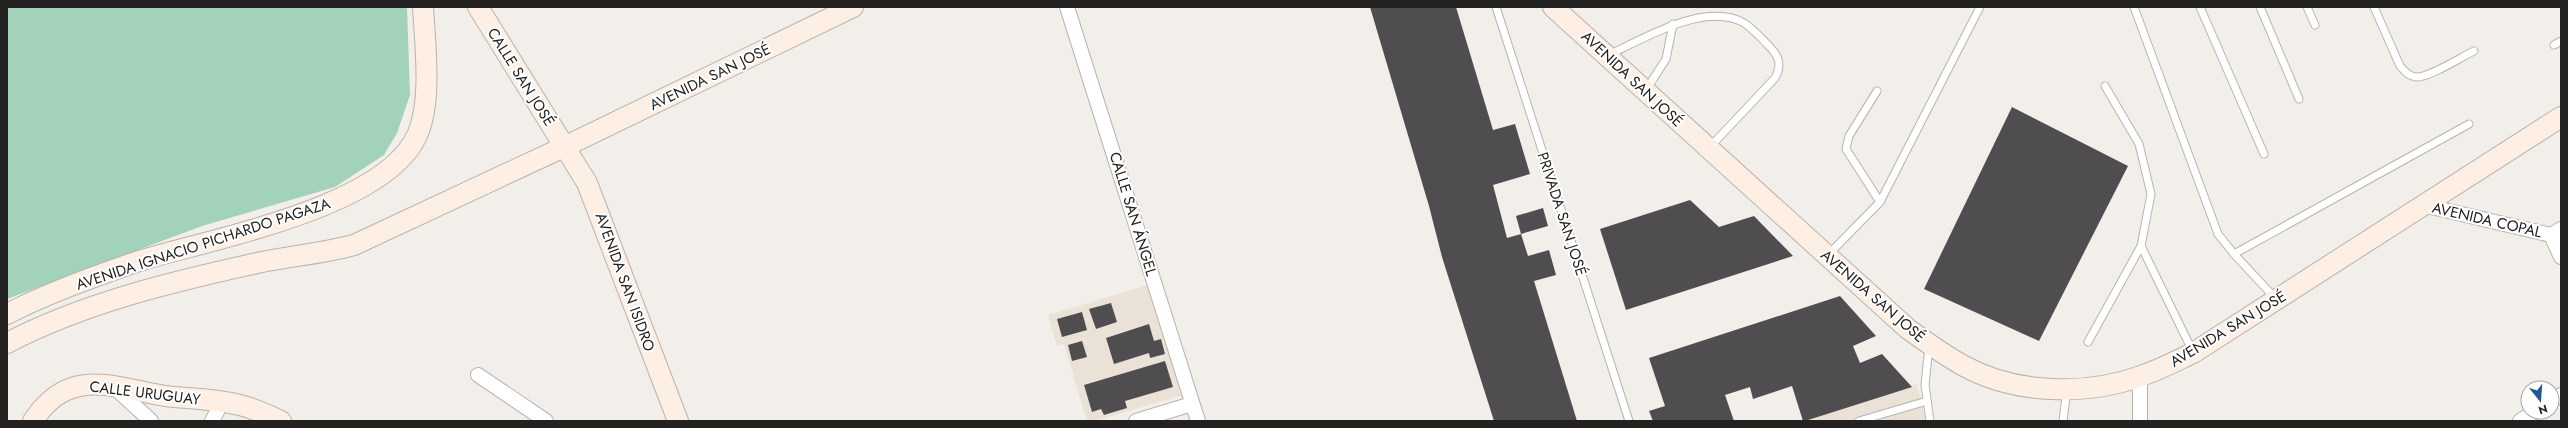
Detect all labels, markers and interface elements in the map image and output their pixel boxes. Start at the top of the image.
street label: CALLE SAN JOSÉ [482,24,560,130]
street label: AVENIDA SAN JOSÉ [1576,26,1688,132]
street label: AVENIDA SAN JOSÉ [646,38,774,116]
street label: CALLE SAN ÁNGEL [1104,149,1162,279]
street label: PRIVADA SAN JOSÉ [1532,149,1592,279]
street label: AVENIDA IGNACIO PICHARDO PAGAZA [73,192,333,296]
street label: AVENIDA COPAL [2430,197,2544,243]
street label: AVENIDA SAN ISIDRO [590,210,660,355]
street label: AVENIDA SAN JOSÉ [1816,244,1930,348]
street label: AVENIDA SAN JOSÉ [2166,286,2290,372]
street label: CALLE URUGUAY [88,375,202,411]
north arrow [2520,380,2560,420]
text: N [2536,401,2549,418]

